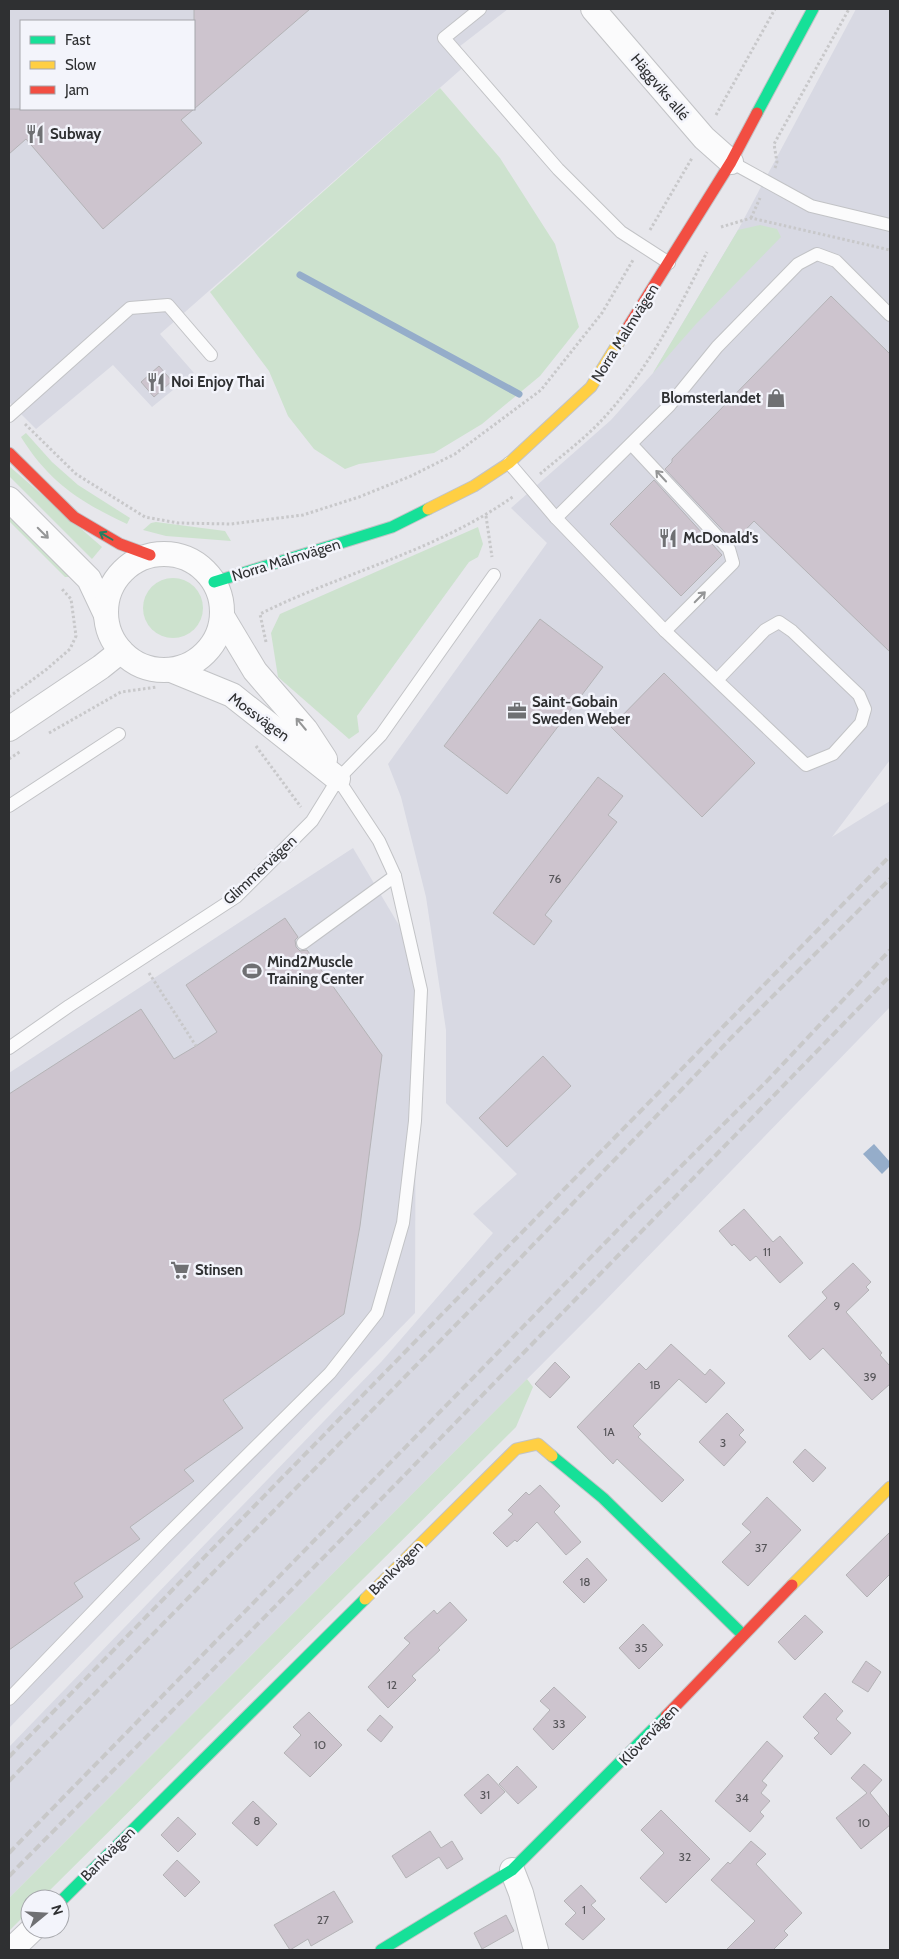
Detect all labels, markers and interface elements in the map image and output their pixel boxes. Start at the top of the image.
legend [20,20,195,110]
text: Fast [65,31,90,49]
street label: Häggviks allé [627,50,693,124]
text: Slow [65,56,96,74]
text: Jam [64,81,89,99]
restaurant icon: Subway [24,123,46,145]
place label: Subway [50,125,102,143]
street label: Norra Malmvägen [588,281,662,385]
restaurant icon: Noi Enjoy Thai [145,371,167,393]
place label: Noi Enjoy Thai [171,373,265,391]
shop icon: Blomsterlandet [765,387,787,409]
place label: Blomsterlandet [661,389,761,407]
one-way arrow [655,469,667,482]
one-way arrow [37,527,49,539]
restaurant icon: McDonald's [657,527,679,549]
place label: McDonald's [683,529,758,547]
one-way arrow [100,530,114,540]
street label: Norra Malmvägen [230,535,342,585]
one-way arrow [694,591,706,603]
street label: Mossvägen [225,689,293,745]
place label: Saint-Gobain Sweden Weber [532,693,630,728]
office icon: Saint-Gobain Sweden Weber [506,700,528,722]
one-way arrow [295,718,307,731]
street label: Glimmervägen [220,832,300,908]
house number: 76 [549,871,561,886]
place label: Mind2Muscle Training Center [267,953,364,988]
sports icon: Mind2Muscle Training Center [241,960,263,982]
house number: 11 [763,1244,771,1259]
supermarket icon: Stinsen [169,1259,191,1281]
place label: Stinsen [195,1261,243,1279]
house number: 9 [834,1298,841,1313]
house number: 39 [863,1369,877,1384]
house number: 1B [649,1377,661,1392]
house number: 1A [603,1424,615,1439]
house number: 3 [720,1435,726,1450]
street label: Bankvägen [365,1537,427,1599]
house number: 37 [755,1540,767,1555]
house number: 18 [579,1574,591,1589]
house number: 35 [635,1640,647,1655]
house number: 12 [387,1677,397,1692]
street label: Klövervägen [616,1701,682,1769]
house number: 33 [553,1716,565,1731]
house number: 10 [314,1737,326,1752]
house number: 31 [480,1787,490,1802]
house number: 34 [735,1790,749,1805]
house number: 8 [253,1813,261,1828]
house number: 10 [858,1815,870,1830]
street label: Bankvägen [77,1823,139,1885]
house number: 32 [679,1849,691,1864]
north arrow [20,1889,70,1939]
text: N [47,1902,67,1917]
house number: 1 [582,1902,586,1917]
house number: 27 [317,1912,329,1927]

